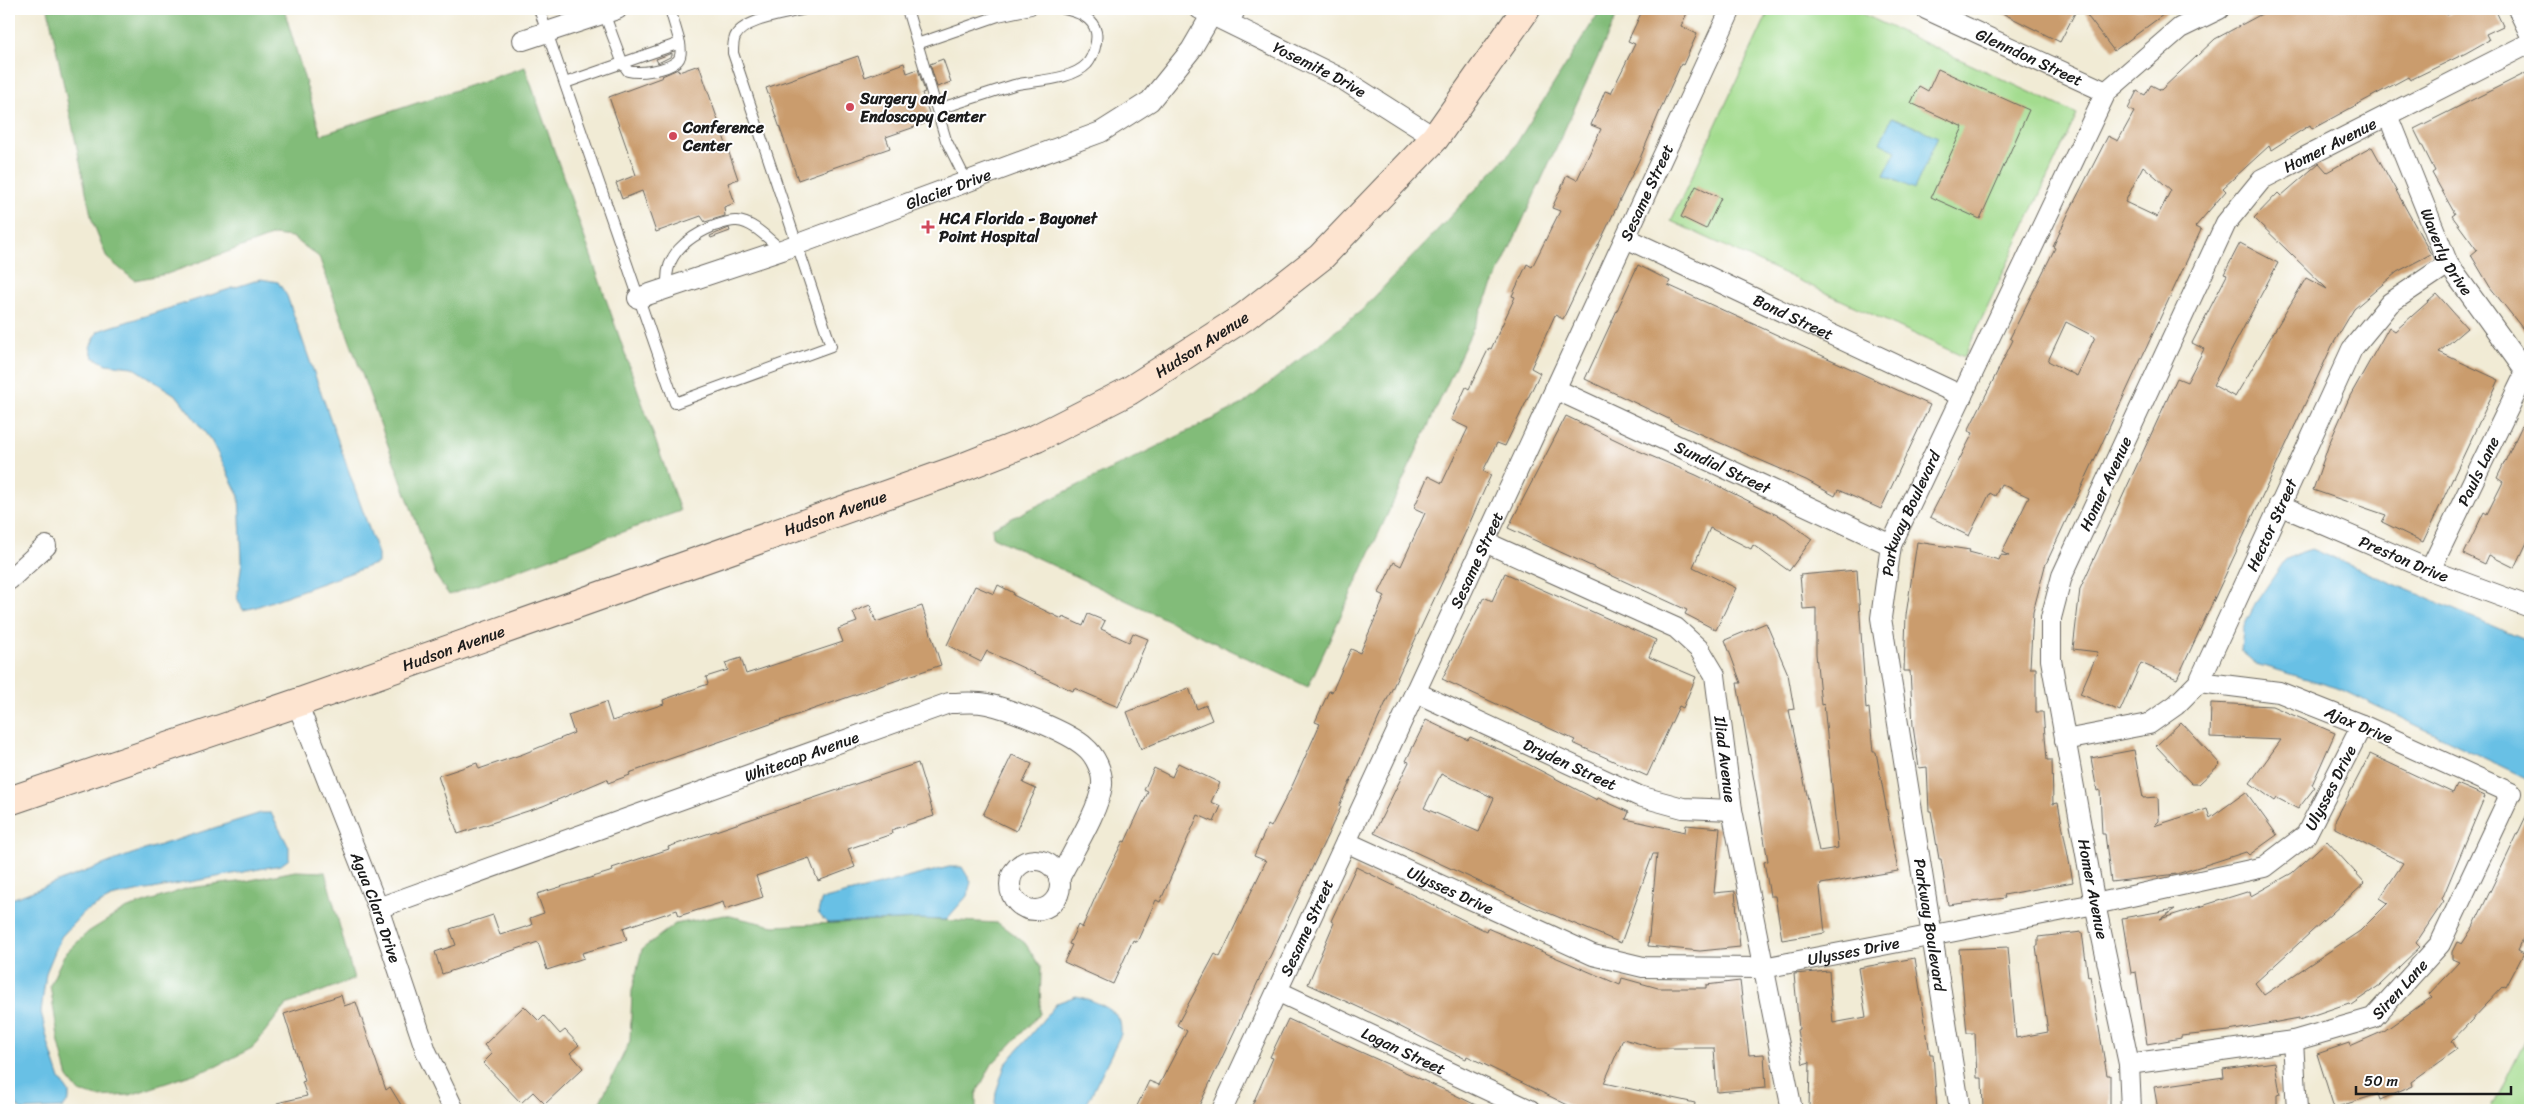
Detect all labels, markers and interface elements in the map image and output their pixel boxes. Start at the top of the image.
street label: Glenndon Street [1971,19,2088,94]
street label: Yosemite Drive [1268,33,1373,106]
place label: Surgery and Endoscopy Center [859,84,987,131]
marker: Surgery and Endoscopy Center [844,101,856,113]
street label: Homer Avenue [2278,109,2382,181]
place label: Conference Center [682,113,765,160]
marker: Conference Center [667,130,679,142]
street label: Sesame Street [1611,139,1681,246]
street label: Glacier Drive [901,159,995,218]
street label: Waverly Drive [2412,203,2481,302]
place label: HCA Florida - Bayonet Point Hospital [938,204,1098,251]
marker: HCA Florida - Bayonet Point Hospital [921,220,935,234]
street label: Bond Street [1748,285,1839,348]
street label: Hudson Avenue [1148,303,1255,386]
street label: Homer Avenue [2070,431,2140,536]
street label: Pauls Lane [2449,431,2507,511]
street label: Sundial Street [1670,432,1776,502]
street label: Parkway Boulevard [1872,444,1949,578]
street label: Hector Street [2237,473,2305,576]
street label: Hudson Avenue [779,481,891,544]
street label: Sesame Street [1441,506,1511,613]
street label: Preston Drive [2354,527,2453,590]
street label: Hudson Avenue [398,616,509,679]
street label: Ajax Drive [2319,697,2398,752]
street label: Iliad Avenue [1706,713,1745,804]
street label: Whitecap Avenue [740,722,863,790]
street label: Dryden Street [1518,730,1622,798]
street label: Ulysses Drive [2296,740,2364,836]
street label: Homer Avenue [2069,836,2117,942]
street label: Agua Clara Drive [342,846,410,967]
street label: Parkway Boulevard [1905,856,1955,995]
street label: Ulysses Drive [1402,857,1499,922]
street label: Sesame Street [1271,874,1341,981]
street label: Ulysses Drive [1805,928,1902,974]
street label: Siren Lane [2364,952,2435,1026]
street label: Logan Street [1357,1018,1451,1083]
scale bar [2356,1064,2512,1096]
text: 50 m [2364,1068,2399,1094]

